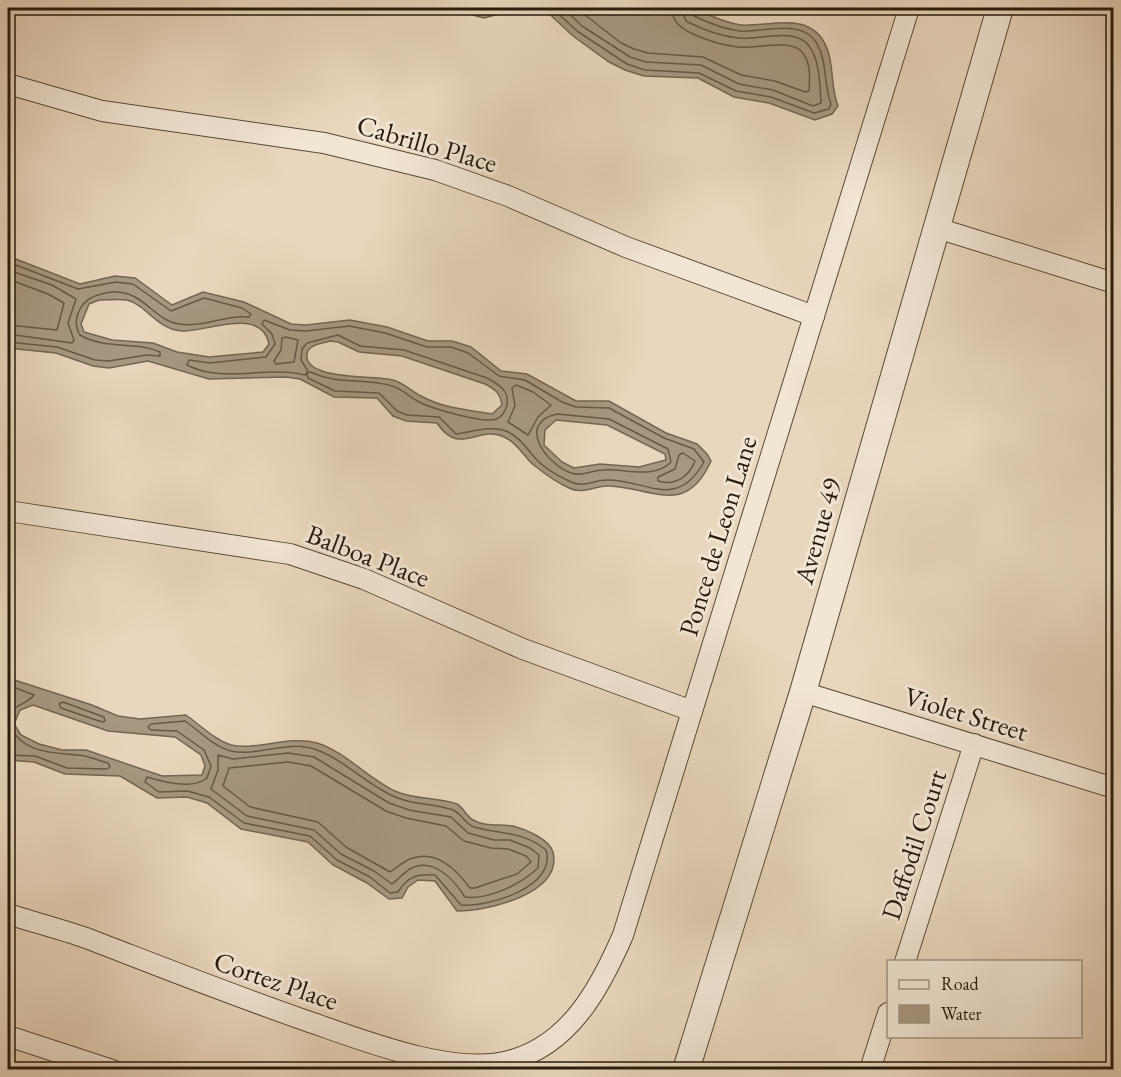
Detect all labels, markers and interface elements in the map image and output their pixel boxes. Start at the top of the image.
street label: Cabrillo Place [353,107,501,180]
street label: Ponce de Leon Lane [670,432,765,640]
street label: Avenue 49 [785,474,849,589]
street label: Balboa Place [302,516,435,595]
street label: Violet Street [900,678,1033,749]
street label: Daffodil Court [873,765,954,924]
street label: Cortez Place [209,943,343,1018]
legend [887,960,1082,1038]
text: Road [941,972,980,995]
text: Water [941,1002,982,1025]

